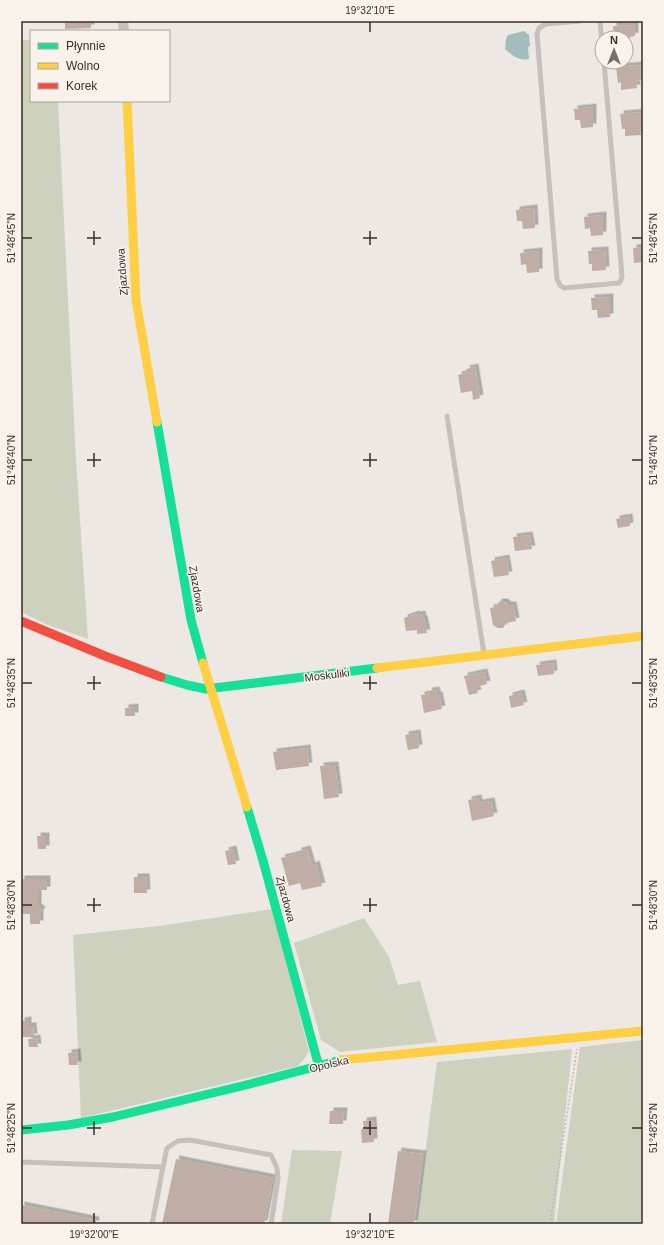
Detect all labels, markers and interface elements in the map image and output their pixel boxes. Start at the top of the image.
text: 19°32'10"E [345,5,395,16]
legend [30,30,170,102]
north arrow [594,30,634,70]
text: N [610,34,618,46]
text: Płynnie [66,39,106,53]
text: Wolno [66,59,100,73]
text: Korek [66,79,98,93]
text: 51°48'45"N [6,213,17,263]
text: 51°48'45"N [648,213,659,263]
street label: Zjazdowa [114,247,130,296]
text: 51°48'40"N [6,435,17,485]
text: 51°48'40"N [648,435,659,485]
street label: Zjazdowa [187,565,207,614]
text: 51°48'35"N [6,658,17,708]
text: 51°48'35"N [648,658,659,708]
street label: Moskuliki [304,666,350,684]
street label: Zjazdowa [274,875,298,924]
text: 51°48'30"N [6,880,17,930]
text: 51°48'30"N [648,880,659,930]
street label: Opolska [308,1053,351,1074]
text: 51°48'25"N [6,1103,17,1153]
text: 51°48'25"N [648,1103,659,1153]
text: 19°32'00"E [69,1229,119,1240]
text: 19°32'10"E [345,1229,395,1240]

